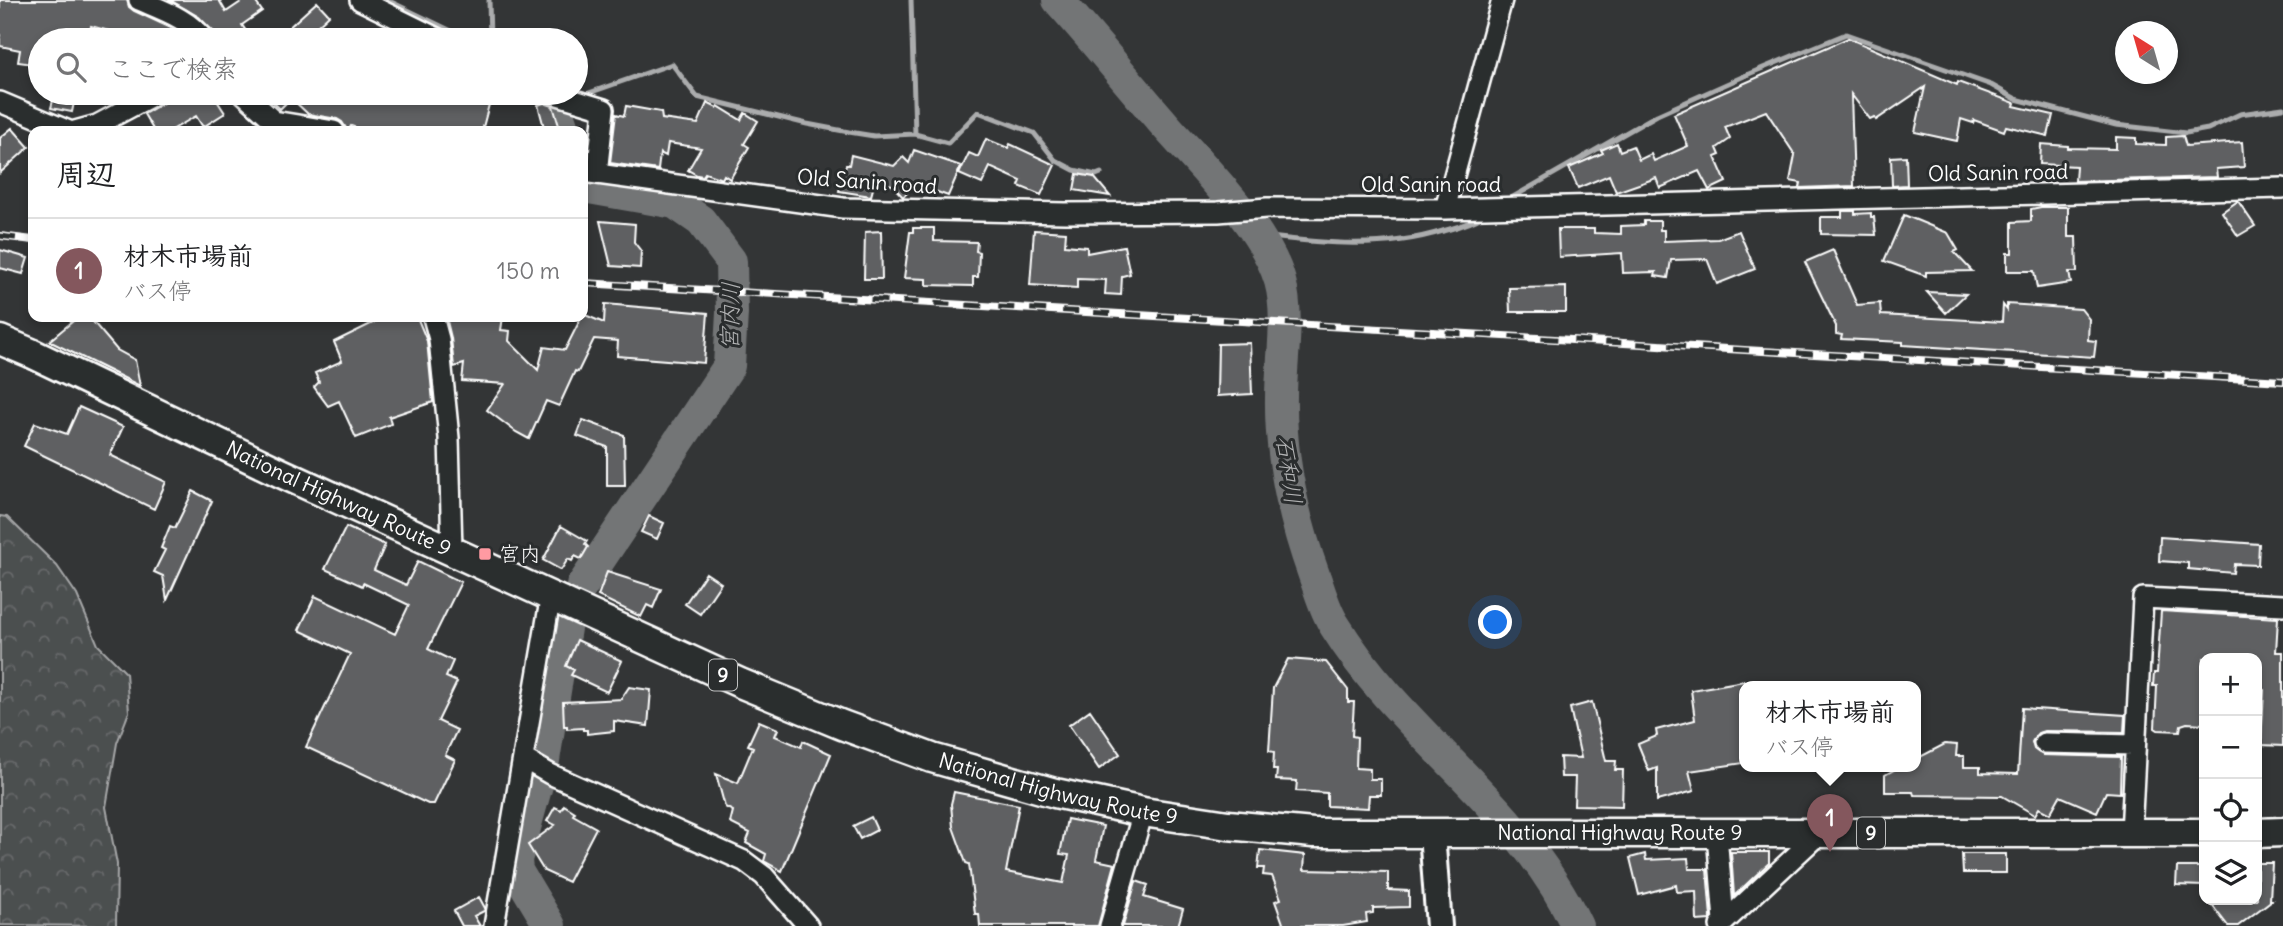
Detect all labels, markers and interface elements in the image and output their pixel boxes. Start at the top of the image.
north arrow [2115,21,2178,84]
search box [28,28,588,105]
icon: search [52,48,90,86]
text: ここで検索 [108,52,238,85]
text: 周辺 [56,155,116,193]
street label: Old Sanin road [1928,158,2068,187]
street label: Old Sanin road [796,163,938,200]
street label: Old Sanin road [1361,171,1501,198]
text: 材木市場前 [123,239,253,272]
text: 1 [74,256,84,285]
text: 150 m [497,256,560,285]
text: バス停 [123,276,192,305]
water label: 宮内川 [714,281,745,351]
water label: 石和川 [1270,434,1309,506]
street label: National Highway Route 9 [222,435,456,562]
place label: 宮内 [499,540,541,567]
marker: 宮内 [477,546,493,562]
your location [1478,605,1512,639]
map controls [2199,653,2262,905]
button: + [2199,653,2262,716]
road number: 9 [709,660,737,690]
popup [1739,681,1921,772]
text: 材木市場前 [1765,695,1895,728]
button: − [2199,716,2262,779]
text: バス停 [1765,732,1834,761]
street label: National Highway Route 9 [936,747,1180,830]
button: locate [2199,779,2262,842]
pin: 1 [1807,794,1853,852]
road number: 9 [1857,818,1885,848]
street label: National Highway Route 9 [1497,819,1742,846]
button: layers [2199,842,2262,905]

